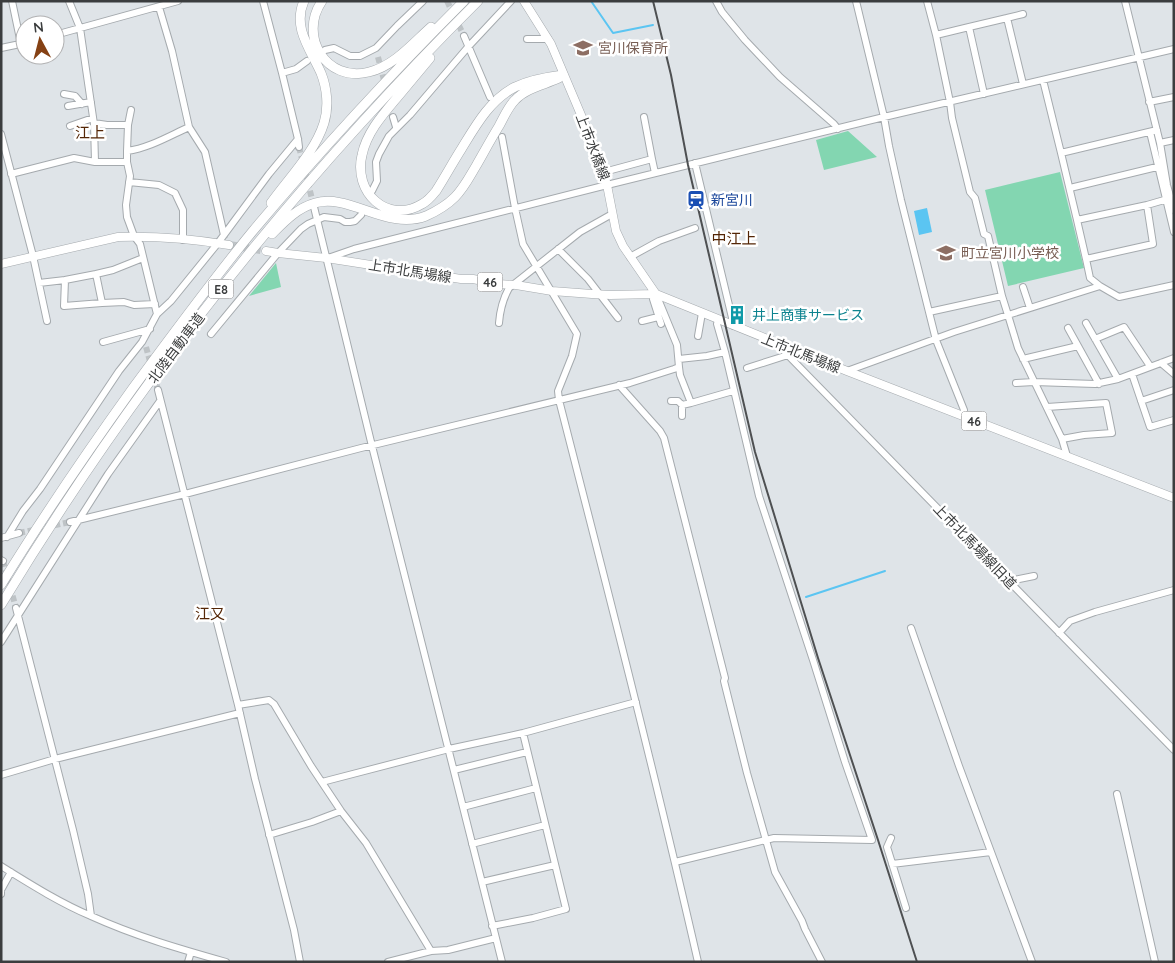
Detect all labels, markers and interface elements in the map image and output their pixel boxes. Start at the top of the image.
north arrow [15,15,65,65]
text: N [32,18,45,37]
school or university icon: 宮川保育所 [572,37,594,59]
place label: 宮川保育所 [598,39,668,57]
street label: 上市水橋線 [572,111,614,183]
district label: 江上 [75,123,105,142]
station icon: 新宮川 [685,189,707,211]
place label: 新宮川 [711,191,753,209]
district label: 中江上 [711,229,757,248]
school or university icon: 町立宮川小学校 [935,242,957,264]
place label: 町立宮川小学校 [961,244,1059,262]
street label: 上市北馬場線 [367,256,453,286]
road number: 46 [478,272,502,292]
road number: E8 [208,280,234,298]
building icon: 井上商事サービス [726,304,748,326]
place label: 井上商事サービス [752,306,864,324]
street label: 北陸自動車道 [144,309,208,387]
street label: 上市北馬場線 [759,329,843,377]
road number: 46 [962,412,986,431]
street label: 上市北馬場線旧道 [930,499,1020,593]
district label: 江又 [195,604,225,623]

